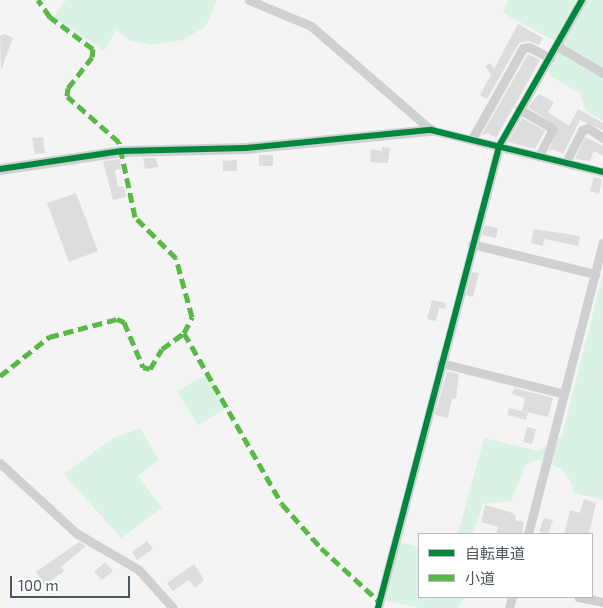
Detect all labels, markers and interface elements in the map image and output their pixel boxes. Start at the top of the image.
legend [418,533,593,598]
text: 自転車道 [465,544,525,562]
scale bar [12,566,132,598]
text: 小道 [465,569,495,587]
text: 100 m [18,576,59,594]

